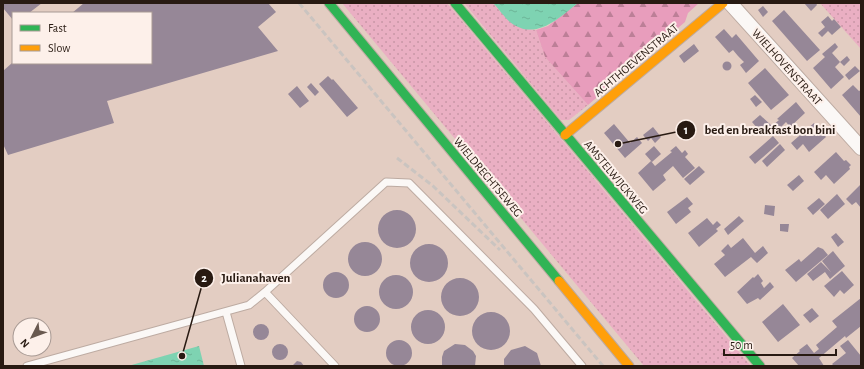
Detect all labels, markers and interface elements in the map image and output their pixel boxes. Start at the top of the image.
legend [12,12,152,64]
street label: ACHTHOEVENSTRAAT [591,21,681,99]
text: Fast [48,22,67,34]
street label: WIELHOVENSTRAAT [750,27,824,108]
text: Slow [48,42,70,54]
callout: bed en breakfast bon bini [676,117,843,142]
text: 1 [684,124,688,136]
text: bed en breakfast bon bini [704,124,836,137]
street label: WIELDRECHTSEWEG [451,135,525,219]
street label: AMSTELWIJCKWEG [582,138,650,216]
callout: Julianahaven [194,265,299,290]
text: 2 [201,272,207,284]
text: Julianahaven [222,272,291,285]
north arrow [12,317,52,357]
scale bar [724,331,836,357]
text: N [18,337,32,350]
text: 50 m [730,339,753,351]

